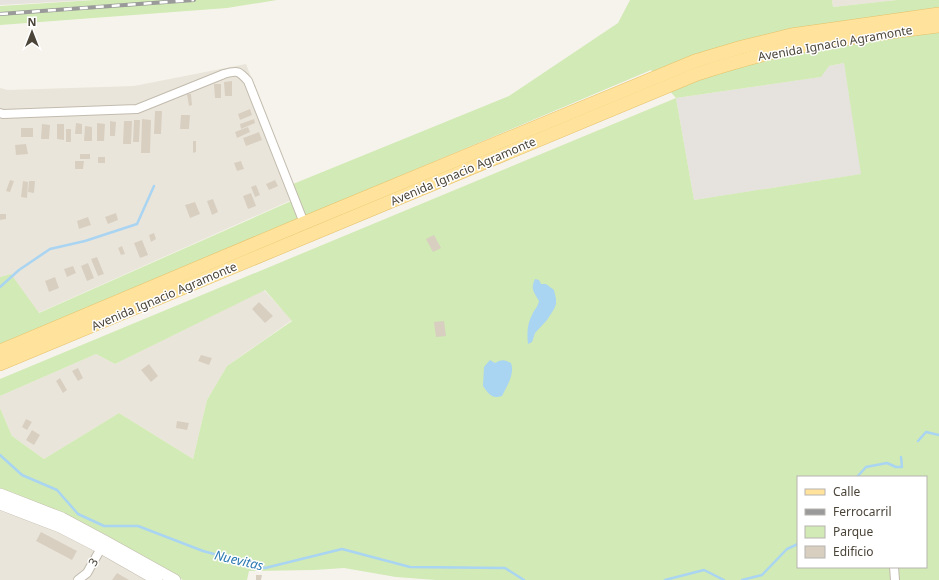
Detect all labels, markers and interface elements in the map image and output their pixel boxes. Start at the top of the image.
north arrow [12,12,52,52]
text: N [28,14,36,29]
street label: Avenida Ignacio Agramonte [756,21,914,65]
street label: Avenida Ignacio Agramonte [388,132,539,209]
street label: Avenida Ignacio Agramonte [89,257,240,334]
legend [797,476,927,568]
text: Calle [833,483,861,500]
text: Ferrocarril [833,503,892,520]
text: Parque [833,523,874,540]
text: Edificio [833,543,874,560]
water label: Nuevitas [213,546,266,574]
street label: 3 [84,555,102,569]

